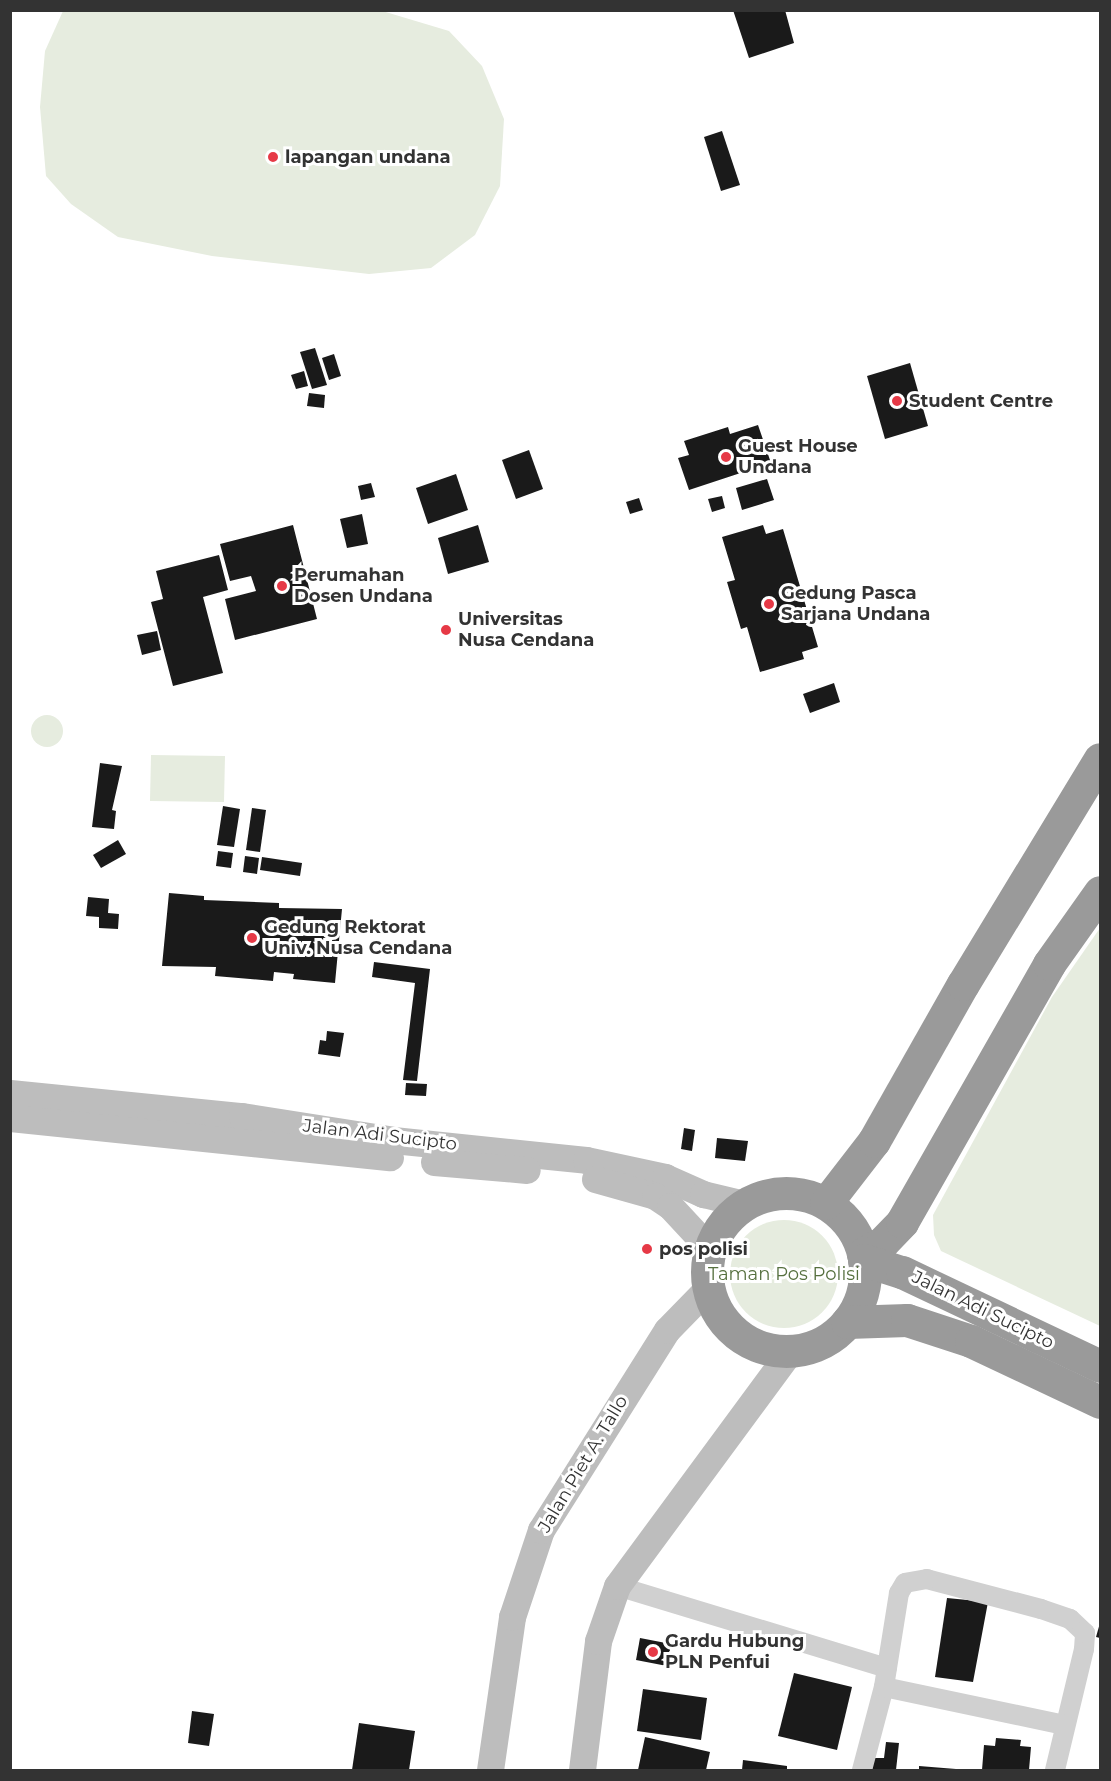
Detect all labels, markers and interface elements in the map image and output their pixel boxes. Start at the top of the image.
place label: lapangan undana [285,146,451,168]
marker: lapangan undana [266,150,280,164]
place label: Student Centre [909,390,1053,412]
marker: Student Centre [890,394,904,408]
place label: Guest House Undana [738,436,858,478]
marker: Guest House Undana [719,450,733,464]
place label: Perumahan Dosen Undana [294,565,433,608]
marker: Perumahan Dosen Undana [275,579,289,593]
place label: Gedung Pasca Sarjana Undana [781,583,930,626]
marker: Gedung Pasca Sarjana Undana [762,597,776,611]
place label: Universitas Nusa Cendana [458,609,594,652]
marker: Universitas Nusa Cendana [439,623,453,637]
place label: Gedung Rektorat Univ. Nusa Cendana [264,917,452,960]
marker: Gedung Rektorat Univ. Nusa Cendana [245,931,259,945]
street label: Jalan Adi Sucipto [302,1115,458,1155]
place label: pos polisi [659,1238,748,1260]
marker: pos polisi [640,1242,654,1256]
park label: Taman Pos Polisi [708,1263,860,1285]
street label: Jalan Adi Sucipto [909,1266,1057,1354]
street label: Jalan Piet A. Tallo [534,1392,632,1536]
place label: Gardu Hubung PLN Penfui [665,1631,804,1674]
marker: Gardu Hubung PLN Penfui [646,1645,660,1659]

